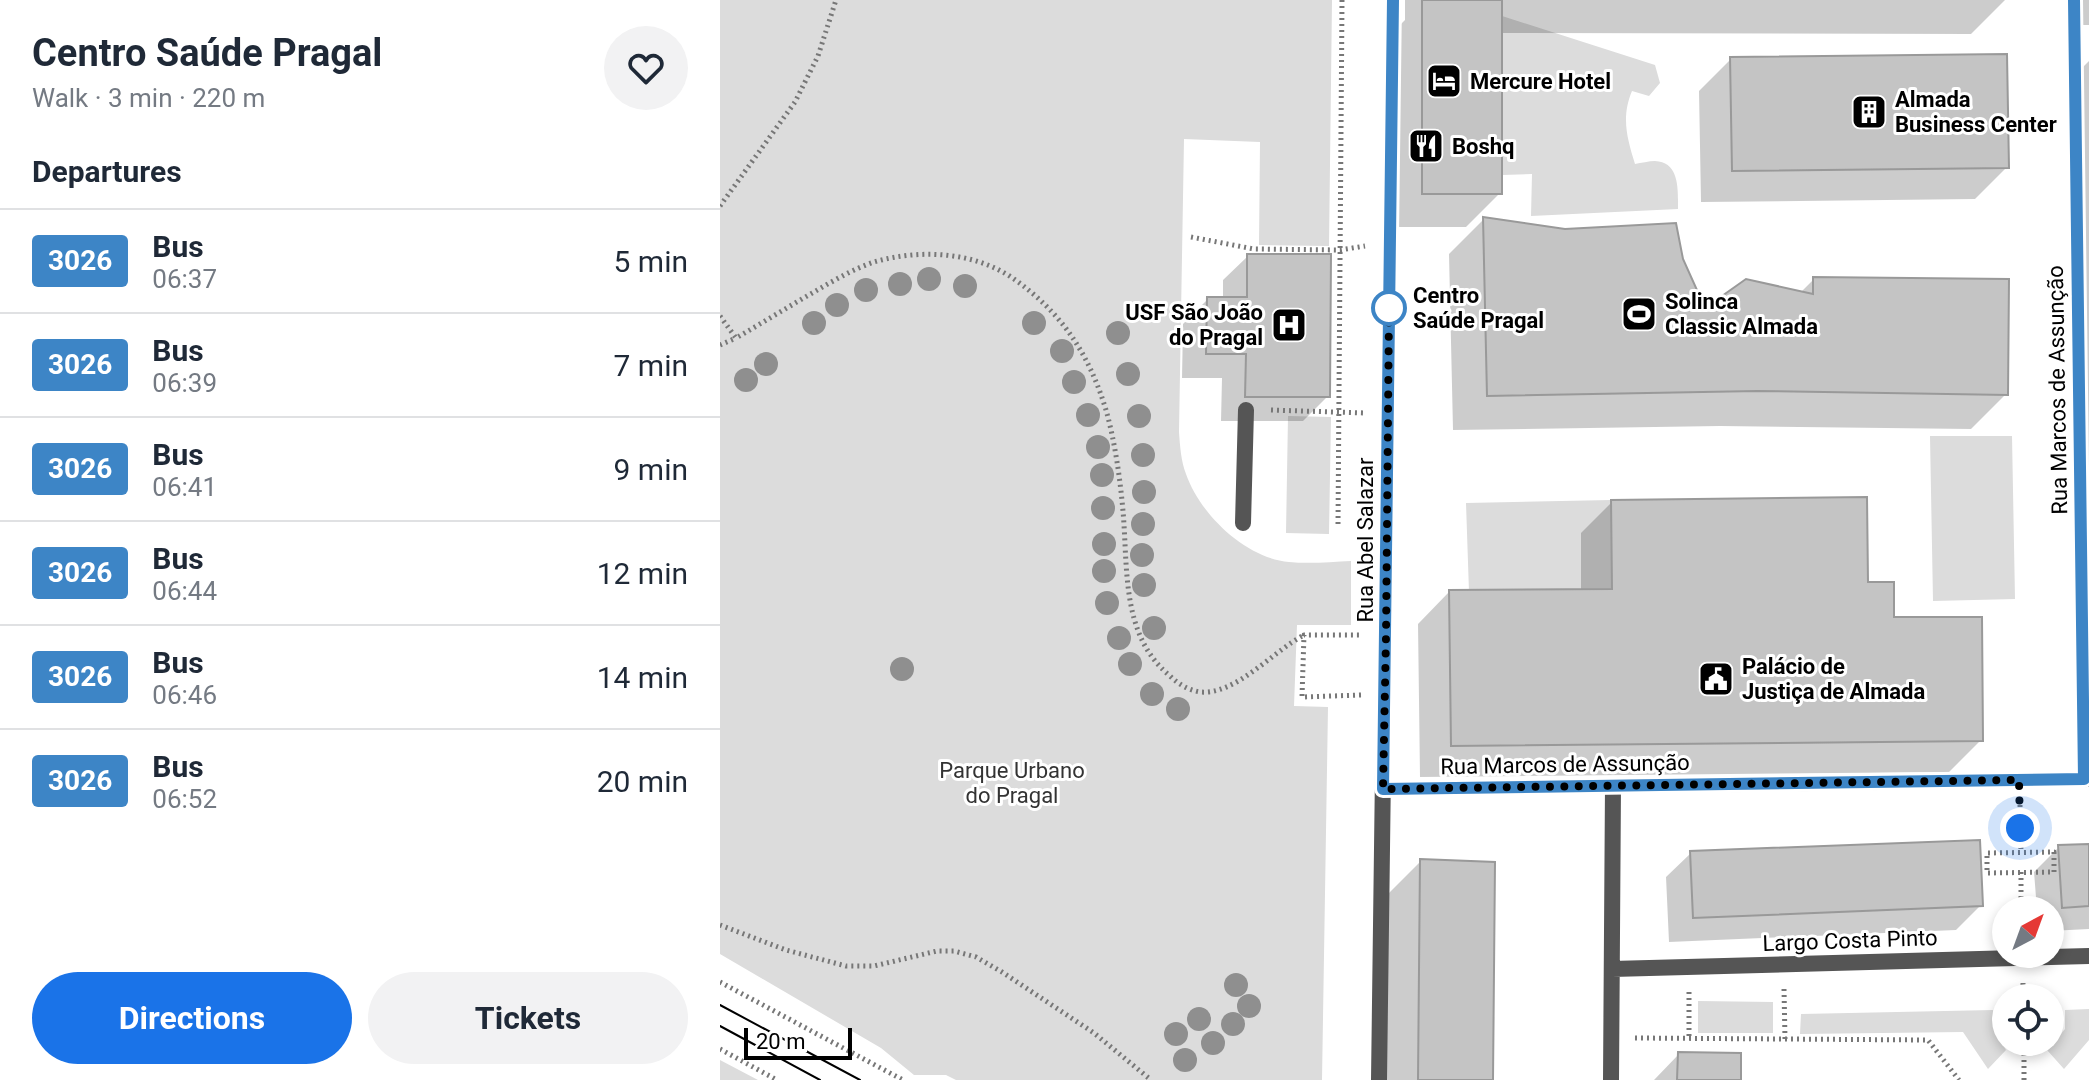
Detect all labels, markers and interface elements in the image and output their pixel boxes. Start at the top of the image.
button: heart [604,26,688,110]
text: Centro Saúde Pragal [32,31,382,75]
hotel icon: Mercure Hotel [1425,62,1463,100]
place label: Mercure Hotel [1470,69,1611,94]
text: Walk · 3 min · 220 m [32,83,265,113]
place label: Almada Business Center [1895,87,2057,137]
building icon: Almada Business Center [1850,93,1888,131]
restaurant icon: Boshq [1407,127,1445,165]
place label: Boshq [1452,134,1515,159]
text: Departures [32,154,182,189]
text: Bus [152,229,204,264]
text: 3026 [48,244,112,277]
text: 5 min [614,244,688,279]
text: 06:37 [152,264,217,294]
street label: Rua Marcos de Assunção [2043,265,2072,515]
place label: Centro Saúde Pragal [1413,283,1544,333]
place label: Solinca Classic Almada [1665,289,1818,339]
marker: Centro Saúde Pragal [1372,291,1406,325]
sports icon: Solinca Classic Almada [1620,295,1658,333]
place label: USF São João do Pragal [1125,300,1263,350]
hospital icon: USF São João do Pragal [1270,306,1308,344]
text: Bus [152,333,204,368]
text: 3026 [48,348,112,381]
text: 7 min [614,348,688,383]
text: 06:39 [152,368,217,398]
text: Bus [152,437,204,472]
text: 3026 [48,452,112,485]
text: 9 min [614,452,688,487]
street label: Rua Abel Salazar [1353,457,1378,622]
text: 06:41 [152,472,217,502]
text: Bus [152,541,204,576]
text: 3026 [48,556,112,589]
text: 12 min [597,556,688,591]
text: 06:44 [152,576,217,606]
text: Bus [152,645,204,680]
place label: Palácio de Justiça de Almada [1742,654,1925,704]
text: 3026 [48,660,112,693]
text: 14 min [597,660,688,695]
public building icon: Palácio de Justiça de Almada [1697,660,1735,698]
text: 06:46 [152,680,217,710]
text: Bus [152,749,204,784]
street label: Rua Marcos de Assunção [1440,750,1690,779]
park label: Parque Urbano do Pragal [939,758,1085,808]
text: 3026 [48,764,112,797]
text: 20 min [597,764,688,799]
text: 06:52 [152,784,217,814]
your location [2000,808,2040,848]
north arrow [1992,896,2064,968]
map controls [1992,896,2064,1056]
street label: Largo Costa Pinto [1762,925,1938,956]
button: Directions [32,972,352,1064]
button: Tickets [368,972,688,1064]
button: locate [1992,984,2064,1056]
scale bar [744,1024,852,1060]
text: 20 m [756,1029,805,1054]

